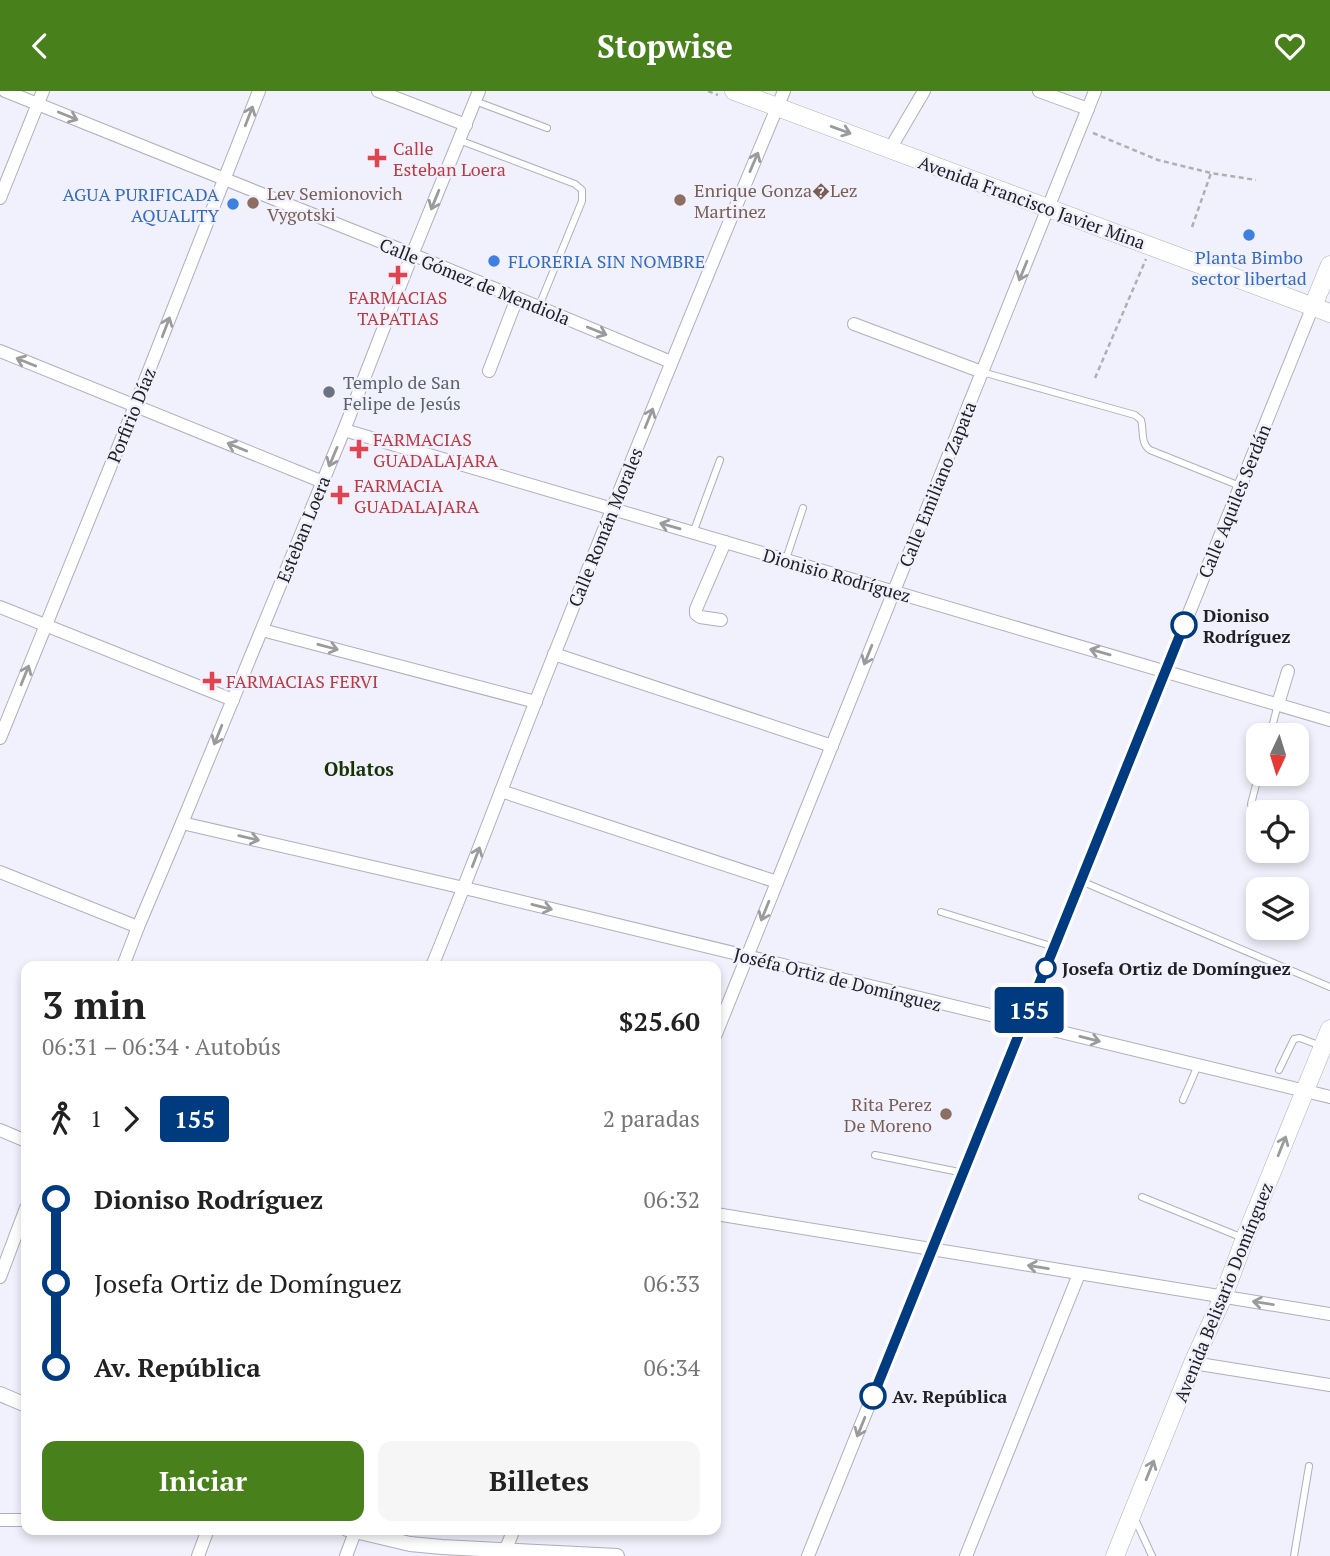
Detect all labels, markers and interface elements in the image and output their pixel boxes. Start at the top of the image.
text: Stopwise [597,25,733,67]
icon: back [21,27,59,65]
icon: heart [1271,27,1309,65]
one-way arrow [243,105,256,127]
one-way arrow [57,111,79,124]
one-way arrow [830,125,852,138]
place label: Calle Esteban Loera [393,136,506,181]
marker: Calle Esteban Loera [367,148,387,168]
street label: Avenida Francisco Javier Mina [915,150,1149,254]
one-way arrow [749,152,762,173]
place label: Enrique Gonza�Lez Martinez [694,178,858,223]
place label: Lev Semionovich Vygotski [267,181,403,226]
place label: AGUA PURIFICADA AQUALITY [63,182,220,227]
one-way arrow [427,188,440,210]
marker: Enrique Gonza�Lez Martinez [672,192,688,208]
marker: Lev Semionovich Vygotski [245,195,261,211]
marker: AGUA PURIFICADA AQUALITY [225,196,241,212]
marker: Planta Bimbo sector libertad [1241,227,1257,243]
street label: Calle Gómez de Mendiola [376,232,574,330]
place label: Planta Bimbo sector libertad [1191,245,1307,290]
place label: FLORERIA SIN NOMBRE [508,249,705,273]
marker: FLORERIA SIN NOMBRE [486,253,502,269]
one-way arrow [1016,260,1029,281]
marker: FARMACIAS TAPATIAS [390,267,406,283]
place label: FARMACIAS TAPATIAS [348,285,448,330]
one-way arrow [160,317,173,339]
one-way arrow [586,325,607,338]
one-way arrow [16,354,37,367]
street label: Porfirio Díaz [101,364,161,466]
place label: Templo de San Felipe de Jesús [343,370,461,415]
marker: Templo de San Felipe de Jesús [321,384,337,400]
street label: Calle Emiliano Zapata [893,398,981,570]
one-way arrow [643,407,656,429]
street label: Calle Aquiles Serdán [1192,420,1276,581]
place label: FARMACIAS GUADALAJARA [373,427,499,472]
one-way arrow [226,440,248,453]
marker: FARMACIAS GUADALAJARA [351,441,367,457]
street label: Calle Román Morales [562,444,648,610]
one-way arrow [326,446,339,467]
street label: Esteban Loera [271,472,335,586]
place label: FARMACIA GUADALAJARA [354,473,480,518]
marker: FARMACIA GUADALAJARA [332,487,348,503]
one-way arrow [659,519,682,532]
street label: Dionisio Rodríguez [760,542,914,608]
place label: Dioniso Rodríguez [1203,603,1291,648]
marker: Dioniso Rodríguez [1171,612,1197,638]
one-way arrow [316,641,339,654]
one-way arrow [861,644,874,665]
one-way arrow [1089,644,1111,657]
one-way arrow [20,664,33,686]
place label: FARMACIAS FERVI [226,669,378,693]
marker: FARMACIAS FERVI [204,673,220,689]
north arrow [1246,723,1309,786]
map controls [1246,723,1309,940]
one-way arrow [211,724,224,745]
district label: Oblatos [324,756,394,781]
button: locate [1246,800,1309,863]
one-way arrow [237,832,260,846]
one-way arrow [471,847,483,869]
button: layers [1246,877,1309,940]
one-way arrow [530,900,553,914]
one-way arrow [758,900,771,922]
street label: Joséfa Ortiz de Domínguez [732,942,944,1016]
place label: Josefa Ortiz de Domínguez [1062,956,1291,980]
marker: Josefa Ortiz de Domínguez [1036,958,1056,978]
text: 3 min [42,980,146,1030]
line badge: 155 [989,987,1069,1033]
text: 155 [1009,994,1049,1026]
text: $25.60 [619,1004,700,1038]
text: 06:31 – 06:34 · Autobús [42,1031,281,1062]
one-way arrow [1078,1033,1101,1046]
place label: Rita Perez De Moreno [844,1092,932,1137]
icon: walk [42,1100,80,1138]
icon: forward [112,1100,150,1138]
text: 1 [90,1103,102,1134]
text: 155 [174,1103,215,1135]
text: 2 paradas [603,1103,700,1134]
marker: Rita Perez De Moreno [938,1106,954,1122]
one-way arrow [1277,1136,1290,1158]
street label: Avenida Belisario Domínguez [1168,1179,1278,1405]
text: Dioniso Rodríguez [94,1182,323,1216]
text: 06:32 [643,1184,700,1215]
one-way arrow [1027,1260,1050,1273]
text: Josefa Ortiz de Domínguez [94,1266,402,1300]
text: 06:33 [643,1268,700,1299]
one-way arrow [1252,1297,1275,1310]
text: Av. República [94,1350,261,1384]
text: 06:34 [643,1352,700,1383]
marker: Av. República [860,1383,886,1409]
place label: Av. República [892,1384,1007,1408]
one-way arrow [853,1415,866,1437]
button: Iniciar [42,1441,364,1521]
button: Billetes [378,1441,700,1521]
one-way arrow [1144,1460,1157,1481]

